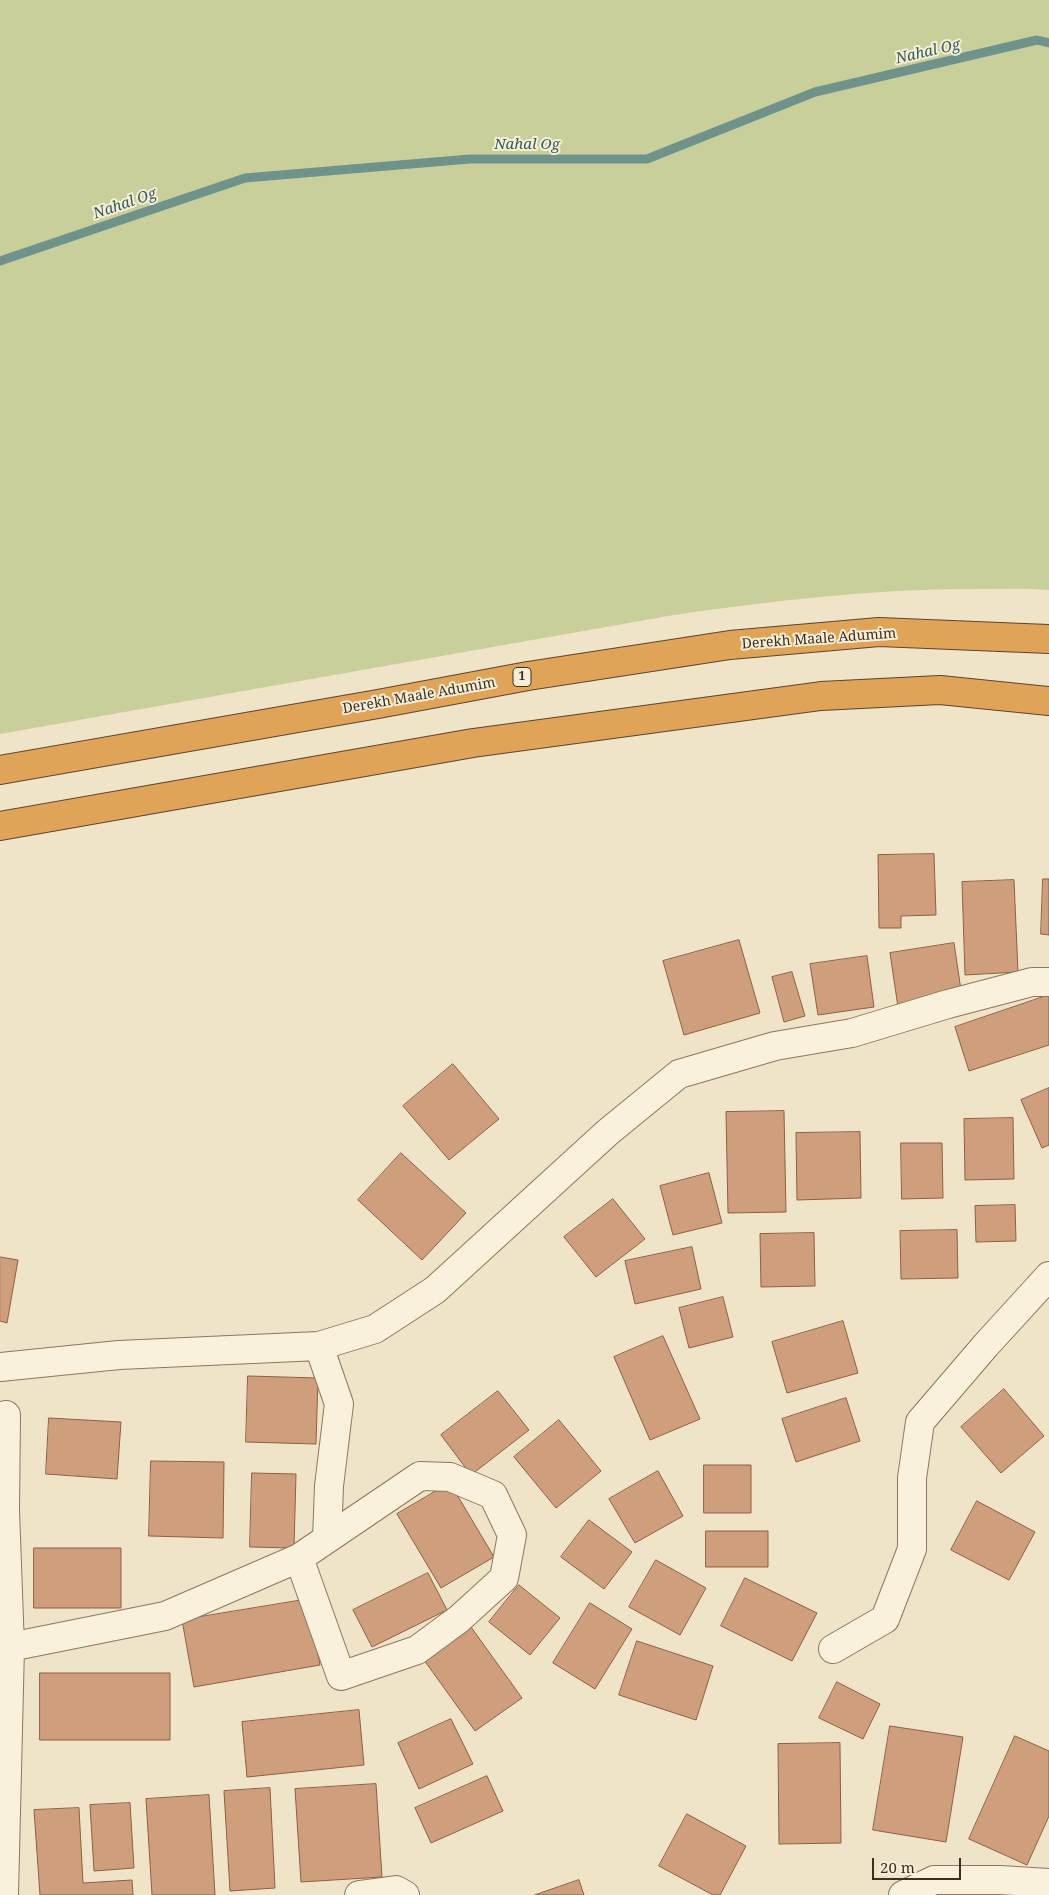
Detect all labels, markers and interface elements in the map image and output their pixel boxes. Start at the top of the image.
water label: Nahal Og [894,36,962,68]
water label: Nahal Og [494,136,560,154]
water label: Nahal Og [91,185,159,223]
street label: Derekh Maale Adumim [741,625,897,653]
road number: 1 [513,668,531,686]
street label: Derekh Maale Adumim [341,674,497,718]
scale bar [874,1848,963,1880]
text: 20 m [880,1857,915,1877]

